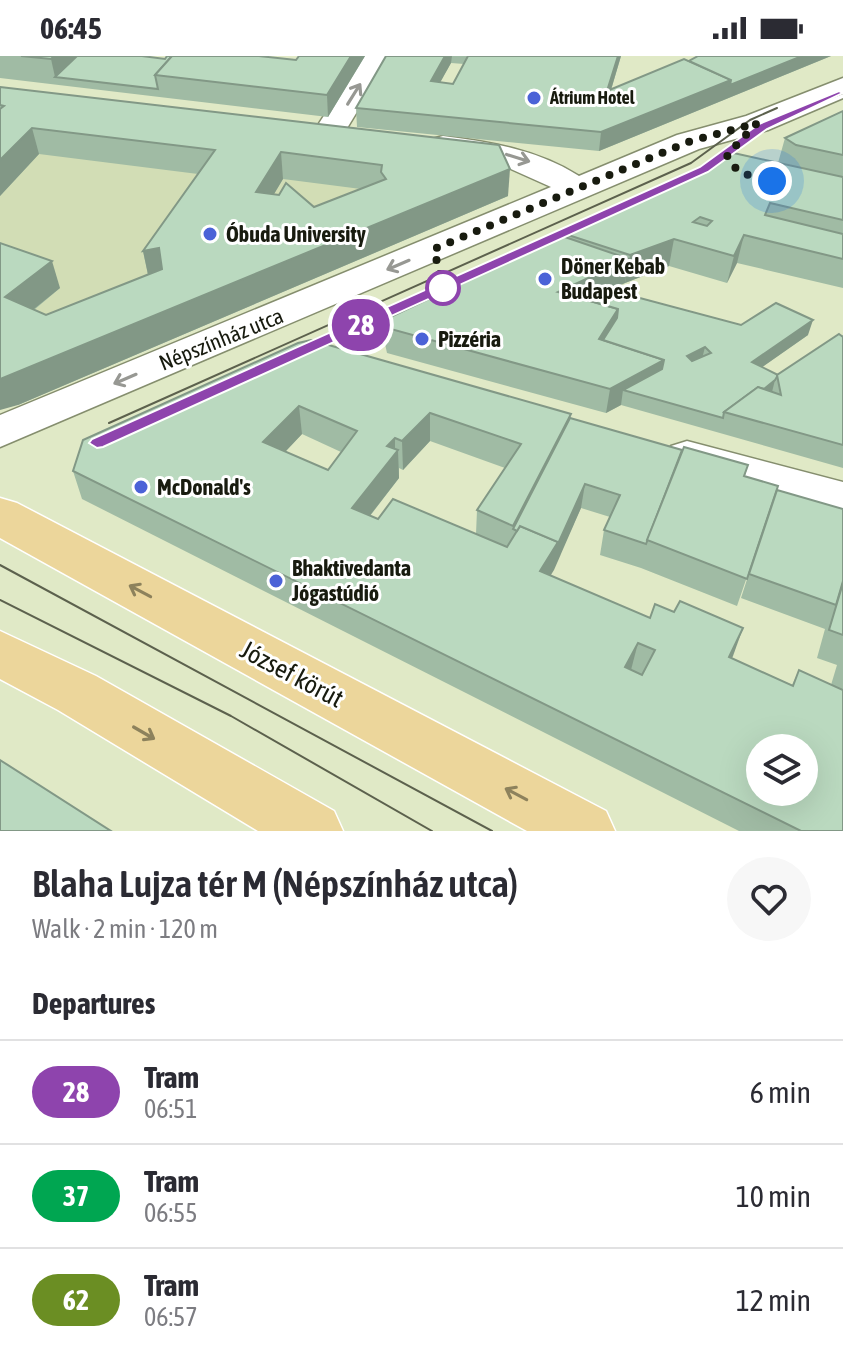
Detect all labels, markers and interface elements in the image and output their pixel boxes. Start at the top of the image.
text: 06:45 [40,11,102,45]
one-way arrow [346,83,362,106]
place label: Átrium Hotel [549,87,635,108]
marker: Átrium Hotel [525,89,543,107]
one-way arrow [504,151,530,166]
your location [752,161,792,201]
place label: Óbuda University [226,221,366,247]
marker: Óbuda University [201,225,219,243]
place label: Döner Kebab Budapest [561,253,665,304]
one-way arrow [386,258,411,273]
marker: Döner Kebab Budapest [536,270,554,288]
unlabelled marker [426,271,460,305]
line badge: 28 [325,299,397,351]
street label: Népszínház utca [155,302,287,376]
text: 28 [348,309,374,341]
place label: Pizzéria [438,326,501,352]
marker: Pizzéria [413,330,431,348]
one-way arrow [113,373,138,388]
place label: McDonald's [157,474,251,500]
marker: McDonald's [132,478,150,496]
place label: Bhaktivedanta Jógastúdió [291,555,411,606]
marker: Bhaktivedanta Jógastúdió [267,572,285,590]
one-way arrow [128,583,152,599]
street label: József körút [235,634,349,714]
one-way arrow [132,725,155,741]
map controls [746,734,818,806]
button: layers [746,734,818,806]
one-way arrow [505,786,528,802]
button: heart [727,857,811,941]
text: Blaha Lujza tér M (Népszínház utca) [32,862,518,905]
text: Walk · 2 min · 120 m [32,914,218,944]
text: Departures [32,986,155,1020]
text: Tram [144,1060,199,1094]
text: 6 min [750,1075,811,1109]
text: 28 [63,1076,89,1108]
text: 06:51 [144,1094,198,1124]
text: Tram [144,1164,199,1198]
text: 10 min [736,1179,811,1213]
text: 37 [63,1180,89,1212]
text: 06:55 [144,1198,198,1228]
text: Tram [144,1268,199,1302]
text: 12 min [736,1283,811,1317]
text: 62 [63,1284,89,1316]
text: 06:57 [144,1302,198,1332]

